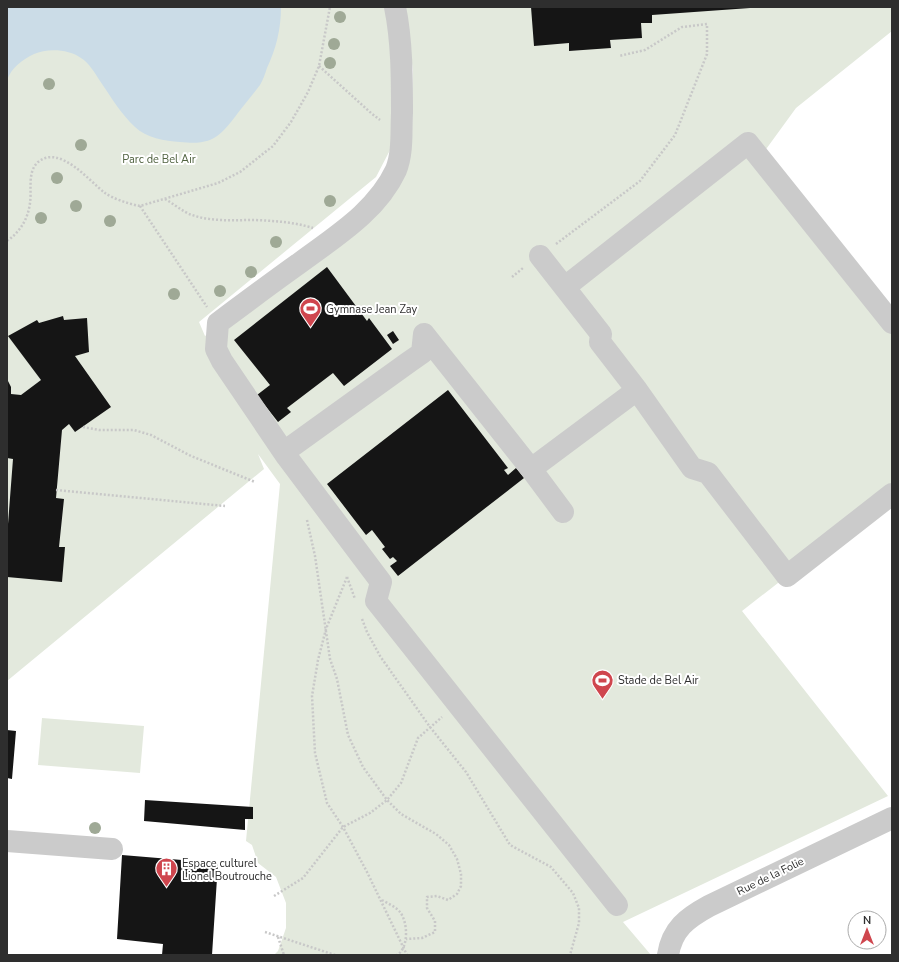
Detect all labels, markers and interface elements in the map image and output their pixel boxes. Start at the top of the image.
park label: Parc de Bel Air [122,152,196,167]
sports icon: Gymnase Jean Zay [297,296,323,329]
place label: Gymnase Jean Zay [326,302,418,317]
sports icon: Stade de Bel Air [589,667,615,700]
place label: Stade de Bel Air [618,673,699,688]
street label: Rue de la Folie [734,854,806,899]
building icon: Espace culturel Lionel Boutrouche [153,856,179,889]
place label: Espace culturel Lionel Boutrouche [182,856,272,884]
north arrow [847,910,887,950]
text: N [863,913,871,928]

